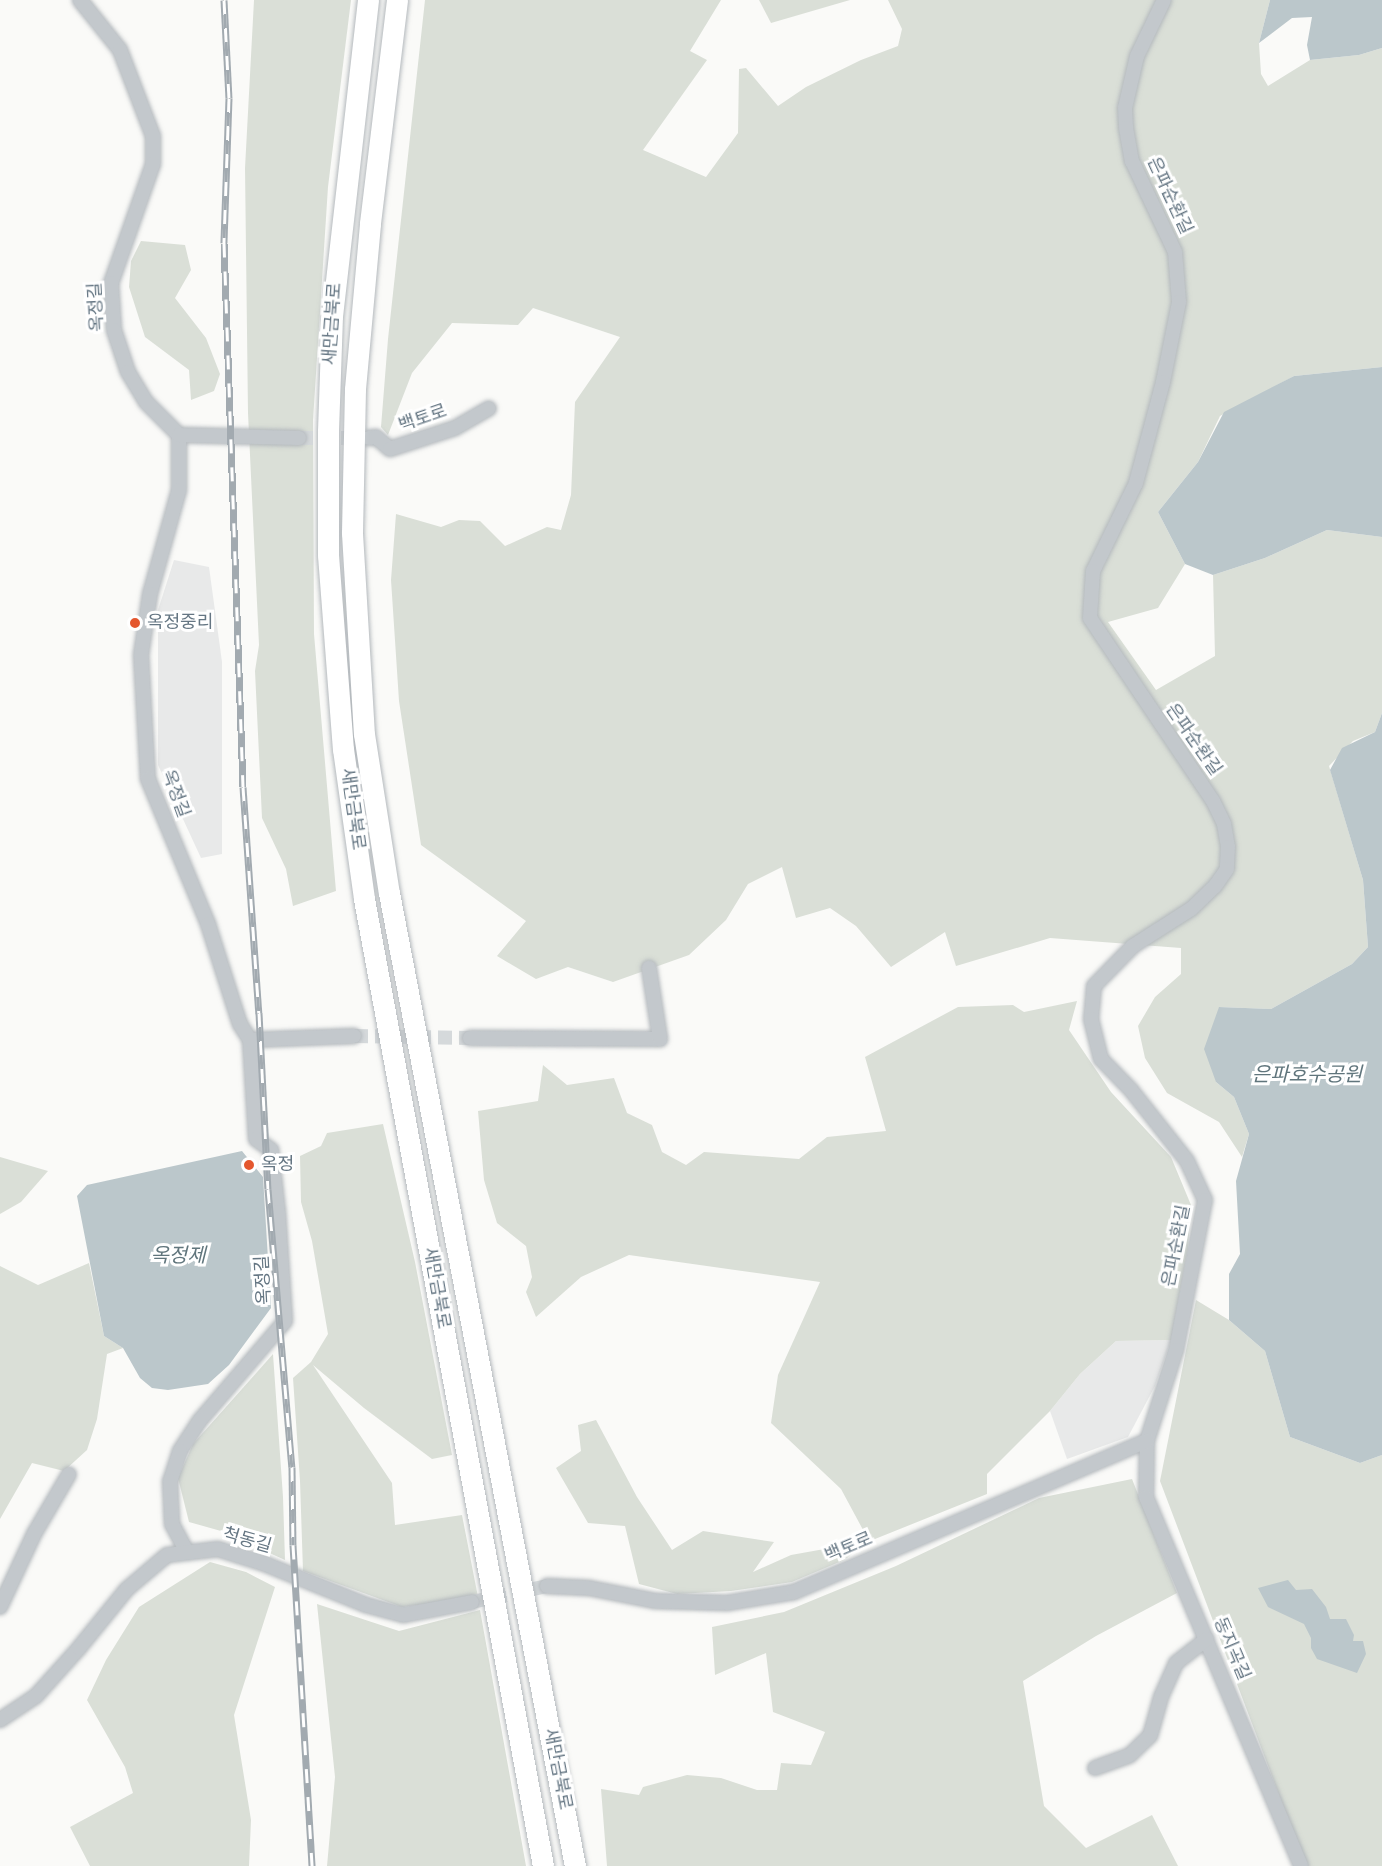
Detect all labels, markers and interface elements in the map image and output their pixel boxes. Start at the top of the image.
street label: 은파순환길 [1142,154,1196,238]
street label: 옥정길 [85,282,109,332]
street label: 새만금북로 [319,282,347,366]
street label: 백토로 [396,401,450,437]
place label: 옥정중리 [147,612,213,634]
marker: 옥정중리 [128,616,142,630]
street label: 은파순환길 [1160,700,1226,780]
street label: 새만금북로 [336,766,368,852]
street label: 옥정길 [156,767,194,821]
water label: 은파호수공원 [1252,1063,1362,1087]
place label: 옥정 [261,1154,294,1176]
marker: 옥정 [242,1158,256,1172]
street label: 은파순환길 [1158,1203,1196,1289]
water label: 옥정제 [150,1244,206,1268]
street label: 새만금북로 [418,1245,454,1331]
street label: 옥정길 [252,1255,276,1305]
street label: 척동길 [220,1524,274,1558]
street label: 백토로 [822,1528,876,1568]
street label: 동지곡길 [1208,1614,1254,1684]
street label: 새만금북로 [538,1726,576,1812]

